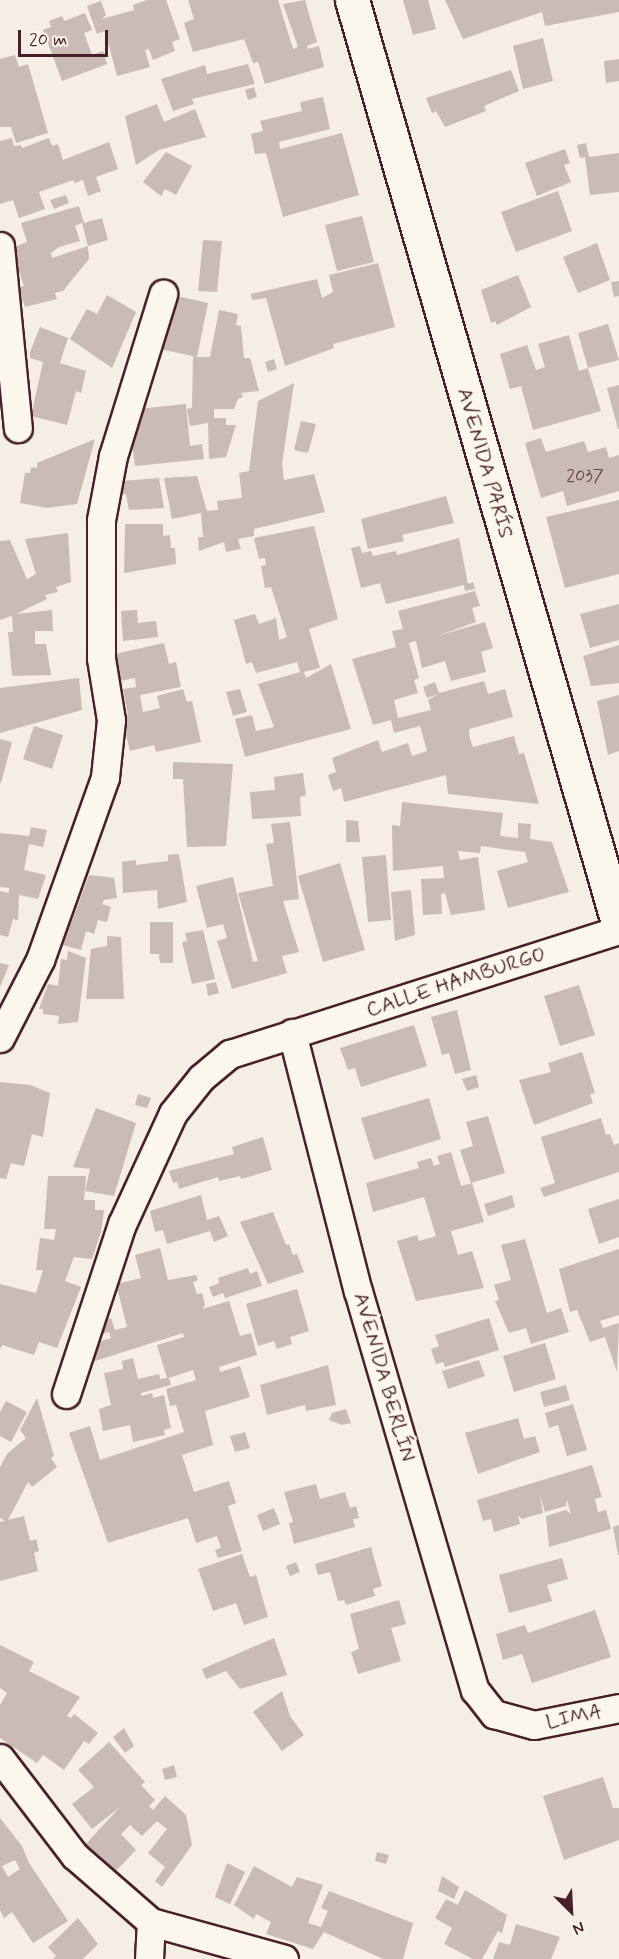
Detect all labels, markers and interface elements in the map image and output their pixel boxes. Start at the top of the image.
scale bar [21,18,111,56]
text: 20 m [29,28,67,52]
street label: AVENIDA PARÍS [451,385,519,541]
house number: 2037 [566,465,604,487]
street label: CALLE HAMBURGO [364,941,548,1023]
street label: AVENIDA BERLÍN [348,1291,420,1463]
street label: LIMA [544,1699,604,1735]
north arrow [541,1881,601,1941]
text: N [569,1916,588,1940]

